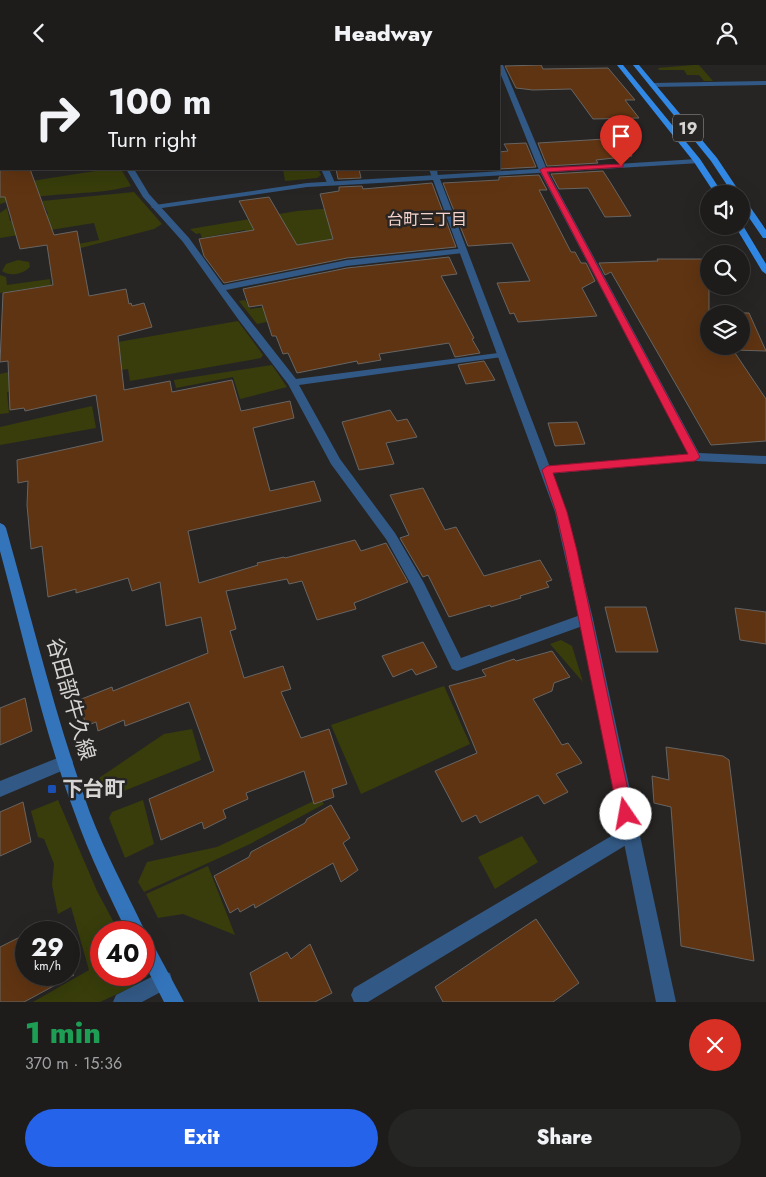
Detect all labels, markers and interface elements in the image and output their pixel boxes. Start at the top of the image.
text: Headway [334,17,432,49]
icon: back [25,19,53,47]
icon: person [713,19,741,47]
text: 100 m [108,77,211,127]
icon: right [25,85,90,150]
road number: 19 [673,114,703,141]
pin [600,115,642,166]
icon: arrive [607,122,635,150]
text: Turn right [108,123,196,155]
map controls [700,185,750,355]
button: sound [700,185,750,235]
district label: 台町三丁目 [387,208,467,231]
button: search [700,245,750,295]
button: layers [700,305,750,355]
street label: 谷田部牛久線 [39,634,103,764]
place label: 下台町 [62,774,125,804]
marker: 下台町 [46,783,58,795]
position arrow [599,787,651,839]
speed limit sign: 40 [90,921,155,986]
text: 29 [31,929,64,965]
text: km/h [34,957,61,975]
text: 1 min [25,1011,101,1054]
button: close [689,1019,741,1071]
text: 370 m · 15:36 [25,1052,122,1075]
button: Exit [25,1109,378,1167]
button: Share [388,1109,741,1167]

